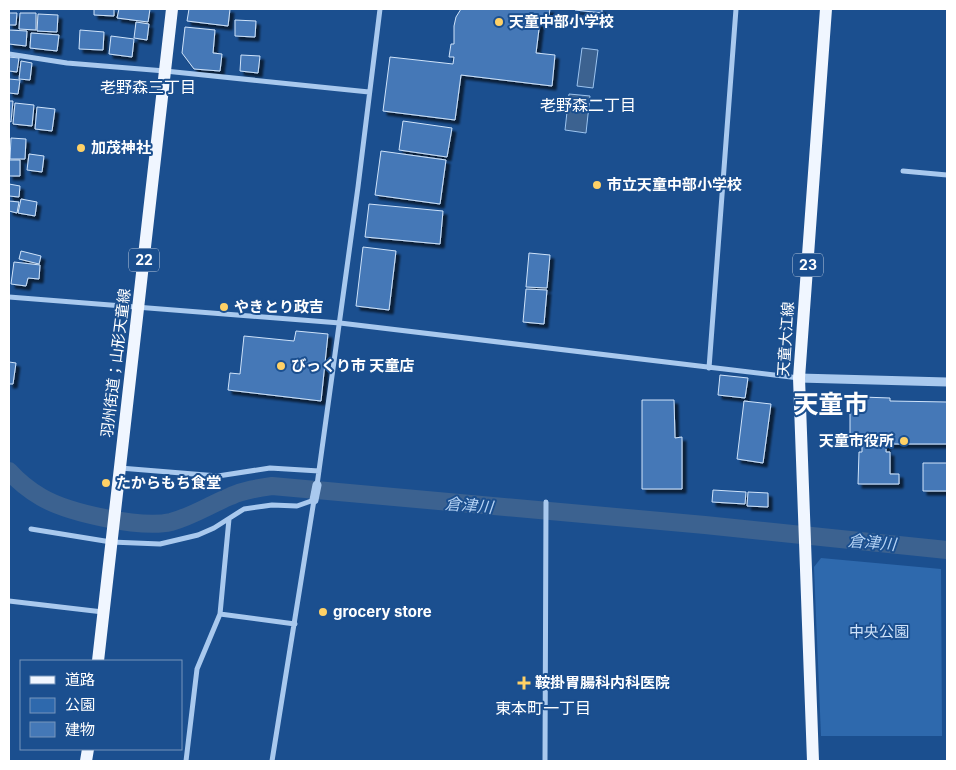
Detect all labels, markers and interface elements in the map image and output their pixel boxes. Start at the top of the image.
place label: 天童中部小学校 [509,12,614,31]
marker: 天童中部小学校 [493,16,505,28]
district label: 老野森三丁目 [100,77,196,97]
district label: 老野森二丁目 [540,95,636,115]
place label: 加茂神社 [91,138,151,157]
marker: 加茂神社 [75,142,87,154]
place label: 市立天童中部小学校 [607,175,742,194]
marker: 市立天童中部小学校 [591,179,603,191]
road number: 22 [129,248,159,272]
road number: 23 [793,254,823,276]
street label: 羽州街道；山形天童線 [97,287,134,439]
place label: やきとり政吉 [234,297,324,316]
marker: やきとり政吉 [218,301,230,313]
street label: 天童大江線 [773,301,798,377]
place label: びっくり市 天童店 [291,356,415,375]
marker: びっくり市 天童店 [275,360,287,372]
district label: 天童市 [793,389,869,419]
place label: 天童市役所 [819,431,894,450]
marker: 天童市役所 [898,435,910,447]
place label: たからもち食堂 [116,473,221,492]
marker: たからもち食堂 [100,477,112,489]
water label: 倉津川 [444,493,496,517]
water label: 倉津川 [847,530,899,554]
place label: grocery store [333,602,432,621]
marker: grocery store [317,606,329,618]
park label: 中央公園 [849,622,909,641]
legend [20,660,182,750]
text: 道路 [65,670,95,689]
place label: 鞍掛胃腸科内科医院 [535,673,670,692]
marker: 鞍掛胃腸科内科医院 [517,676,531,690]
text: 公園 [65,695,95,714]
district label: 東本町一丁目 [495,698,591,718]
text: 建物 [65,720,95,739]

